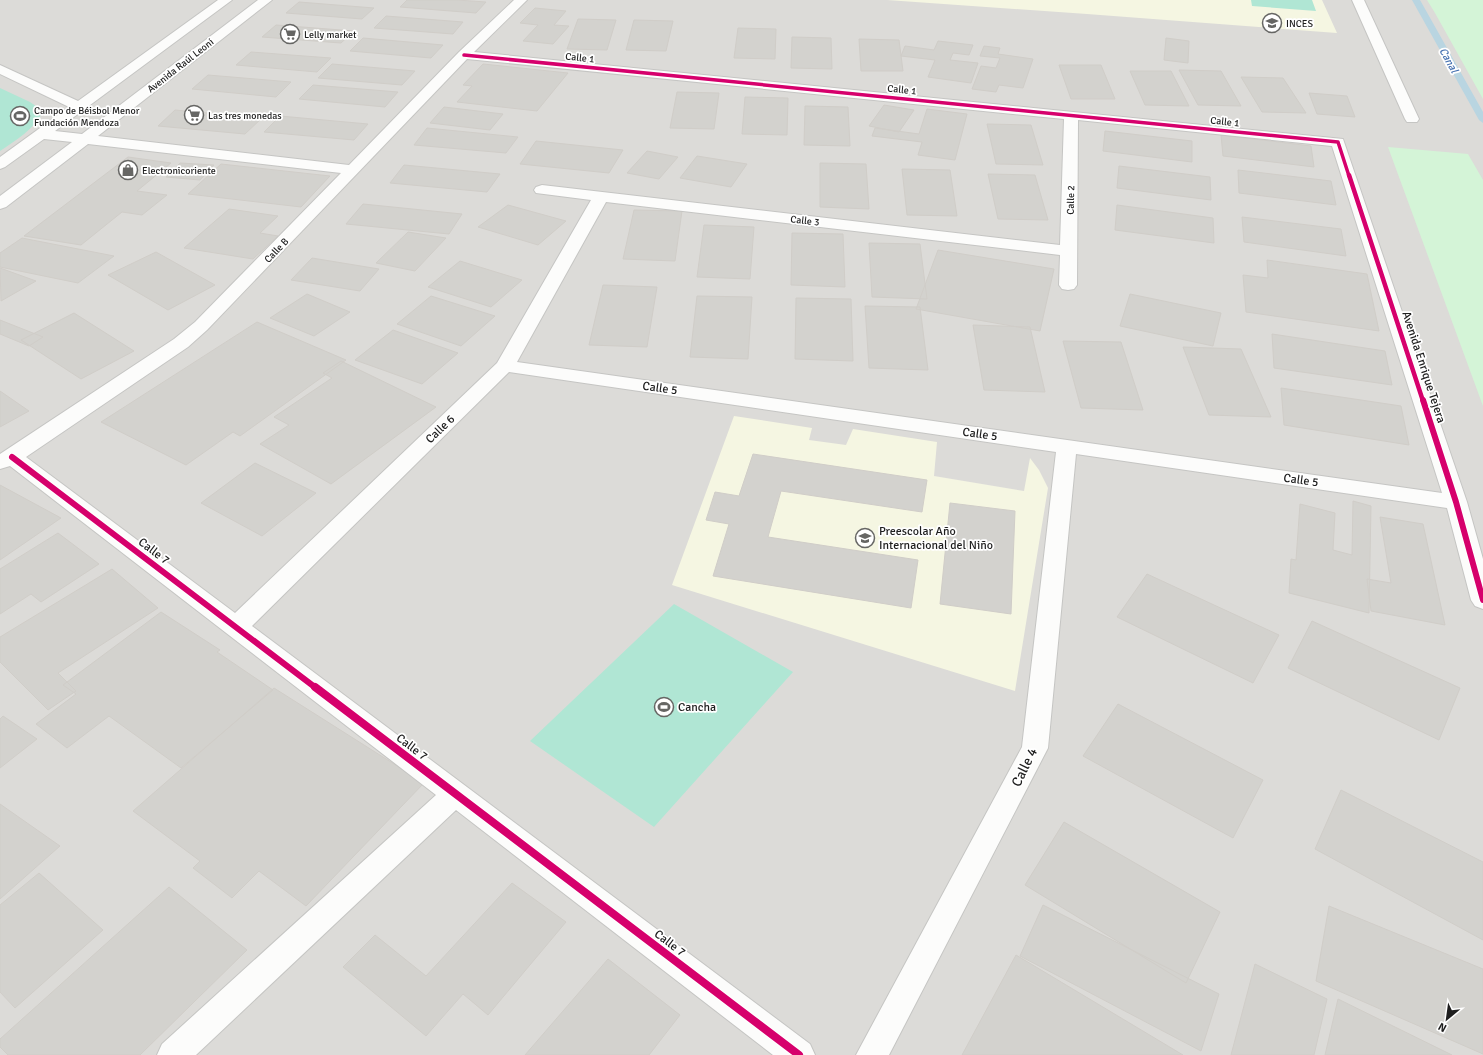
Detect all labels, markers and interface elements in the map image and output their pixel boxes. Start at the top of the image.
school or university icon: INCES [1261,12,1283,34]
place label: INCES [1286,18,1313,30]
supermarket icon: Lelly market [279,23,301,45]
place label: Lelly market [304,29,357,41]
street label: Avenida Raúl Leoni [145,36,216,95]
water label: Canal [1436,45,1461,76]
street label: Calle 1 [565,50,595,65]
street label: Calle 1 [887,82,917,97]
supermarket icon: Las tres monedas [183,104,205,126]
sports icon: Campo de Béisbol Menor Fundación Mendoza [9,105,31,127]
place label: Campo de Béisbol Menor Fundación Mendoza [34,105,140,129]
place label: Las tres monedas [208,110,282,122]
street label: Calle 1 [1210,114,1240,129]
shop icon: Electronicoriente [117,159,139,181]
place label: Electronicoriente [142,165,216,177]
street label: Calle 2 [1065,185,1077,215]
street label: Calle 3 [790,213,820,229]
street label: Calle B [262,236,291,266]
street label: Avenida Enrique Tejera [1398,309,1449,425]
street label: Calle 5 [641,379,678,398]
street label: Calle 6 [422,412,458,447]
street label: Calle 5 [961,425,998,444]
street label: Calle 5 [1282,471,1319,490]
place label: Preescolar Año Internacional del Niño [879,524,993,553]
school or university icon: Preescolar Año Internacional del Niño [854,527,876,549]
street label: Calle 7 [135,535,172,568]
sports icon: Cancha [653,696,675,718]
place label: Cancha [678,700,716,715]
street label: Calle 7 [393,731,430,764]
street label: Calle 4 [1008,745,1041,789]
street label: Calle 7 [651,927,688,960]
north arrow [1427,999,1467,1039]
text: N [1436,1020,1449,1035]

